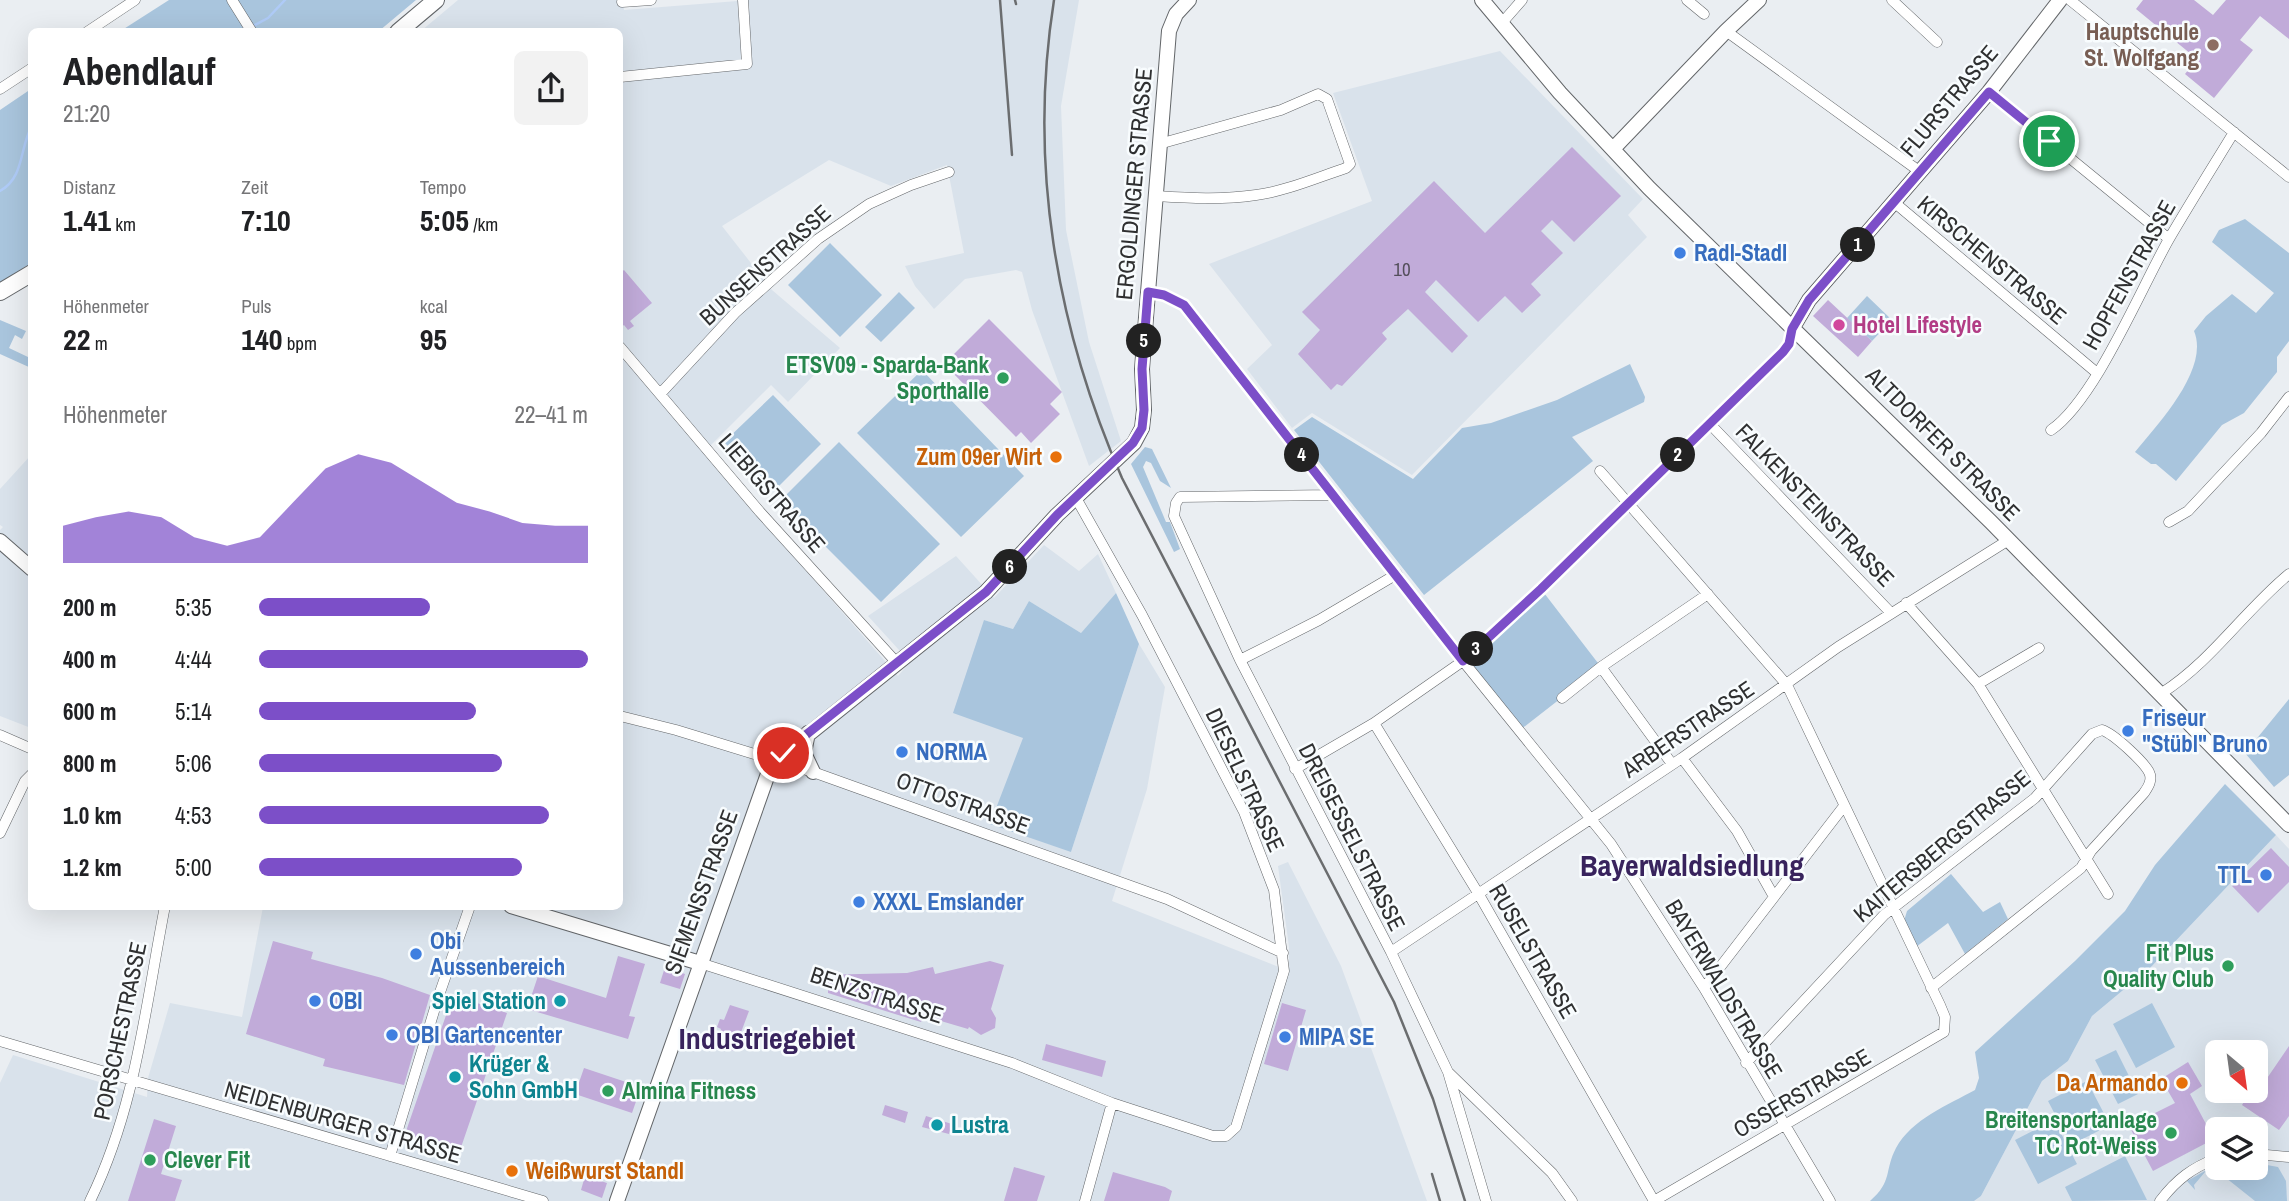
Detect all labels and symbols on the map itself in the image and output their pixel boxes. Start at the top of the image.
place label: Hauptschule St. Wolfgang [2084,16,2199,73]
marker: Hauptschule St. Wolfgang [2205,37,2221,53]
street label: FLURSTRASSE [1893,38,2005,163]
street label: ERGOLDINGER STRASSE [1108,67,1159,301]
pin [2019,111,2079,171]
street label: KIRSCHENSTRASSE [1911,188,2073,331]
street label: HOPFENSTRASSE [2075,194,2183,355]
street label: BUNSENSTRASSE [692,197,837,332]
pin: 1 [1840,228,1876,262]
place label: Radl-Stadl [1694,237,1787,268]
marker: Radl-Stadl [1672,245,1688,261]
house number: 10 [1393,256,1411,282]
place label: Hotel Lifestyle [1853,309,1982,340]
marker: Hotel Lifestyle [1831,317,1847,333]
pin: 5 [1126,324,1162,358]
place label: ETSV09 - Sparda-Bank Sporthalle [786,349,990,406]
street label: ALTDORFER STRASSE [1859,359,2027,527]
marker: ETSV09 - Sparda-Bank Sporthalle [995,370,1011,386]
street label: FALKENSTEINSTRASSE [1729,416,1902,593]
street label: LIEBIGSTRASSE [712,426,833,559]
pin: 4 [1284,438,1320,472]
pin: 2 [1660,438,1696,472]
place label: Zum 09er Wirt [916,441,1042,472]
marker: Zum 09er Wirt [1048,449,1064,465]
pin: 6 [992,550,1028,584]
pin: 3 [1458,632,1494,666]
street label: ARBERSTRASSE [1615,673,1760,785]
place label: Friseur "Stübl" Bruno [2142,702,2268,759]
street label: DIESELSTRASSE [1199,703,1292,857]
pin [753,723,813,783]
marker: Friseur "Stübl" Bruno [2120,723,2136,739]
place label: NORMA [916,736,988,767]
street label: DREISESSELSTRASSE [1292,738,1413,936]
marker: NORMA [894,744,910,760]
street label: KAITERSBERGSTRASSE [1847,762,2037,929]
street label: OTTOSTRASSE [892,764,1034,841]
street label: SIEMENSSTRASSE [656,805,745,978]
district label: Bayerwaldsiedlung [1580,845,1804,885]
place label: TTL [2217,859,2252,890]
marker: TTL [2258,867,2274,883]
street label: RUSELSTRASSE [1482,878,1585,1024]
place label: XXXL Emslander [873,886,1024,917]
street label: BAYERWALDSTRASSE [1659,893,1790,1084]
marker: XXXL Emslander [851,894,867,910]
place label: Obi Aussenbereich [430,925,565,982]
place label: Fit Plus Quality Club [2103,937,2214,994]
street label: PORSCHESTRASSE [86,939,154,1123]
marker: Obi Aussenbereich [408,946,424,962]
street label: BENZSTRASSE [807,958,948,1031]
marker: Fit Plus Quality Club [2220,958,2236,974]
place label: OBI [329,985,363,1016]
place label: Spiel Station [432,985,546,1016]
marker: OBI [307,993,323,1009]
marker: Spiel Station [552,993,568,1009]
district label: Industriegebiet [679,1018,855,1058]
place label: OBI Gartencenter [406,1019,563,1050]
place label: MIPA SE [1299,1021,1375,1052]
marker: OBI Gartencenter [384,1027,400,1043]
marker: MIPA SE [1277,1029,1293,1045]
north arrow [2205,1040,2268,1102]
street label: OSSERSTRASSE [1727,1041,1876,1145]
place label: Krüger & Sohn GmbH [469,1048,578,1105]
place label: Da Armando [2057,1067,2168,1098]
marker: Krüger & Sohn GmbH [447,1069,463,1085]
street label: NEIDENBURGER STRASSE [221,1073,465,1170]
place label: Almina Fitness [622,1075,756,1106]
marker: Da Armando [2174,1075,2190,1091]
marker: Almina Fitness [600,1083,616,1099]
place label: Breitensportanlage TC Rot-Weiss [1985,1104,2157,1161]
place label: Lustra [951,1109,1009,1140]
marker: Lustra [929,1117,945,1133]
marker: Breitensportanlage TC Rot-Weiss [2163,1125,2179,1141]
place label: Clever Fit [164,1144,250,1175]
marker: Clever Fit [142,1152,158,1168]
place label: Weißwurst Standl [526,1155,684,1186]
marker: Weißwurst Standl [504,1163,520,1179]

